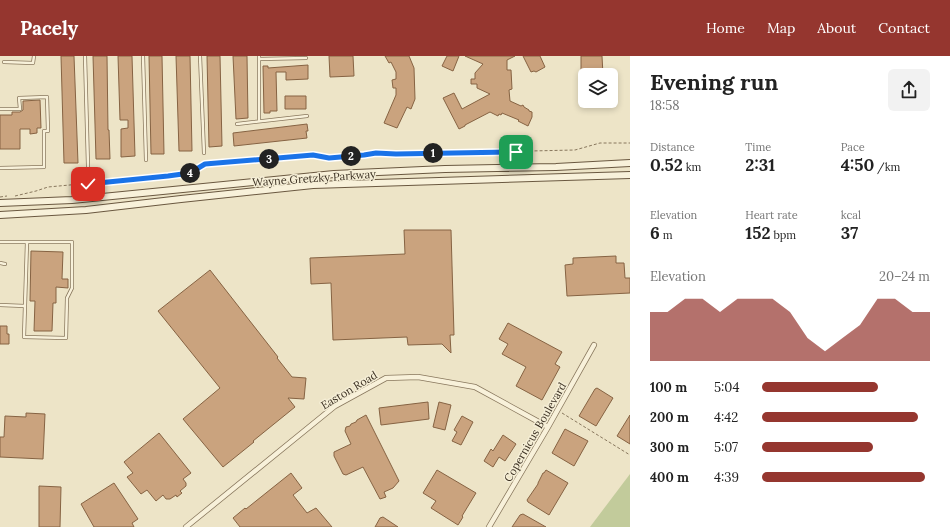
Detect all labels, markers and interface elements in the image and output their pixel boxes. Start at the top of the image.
text: Pacely [20,16,78,40]
text: Home [706,19,745,37]
text: Map [767,19,795,37]
text: About [817,19,856,37]
text: Contact [878,19,930,37]
map controls [578,68,618,108]
button: layers [578,68,618,108]
text: Evening run [650,68,778,96]
button: share [888,69,930,111]
text: 18:58 [650,97,680,114]
pin [499,135,533,169]
text: Distance [650,140,695,154]
text: Time [745,140,771,154]
text: Pace [841,140,865,154]
icon: arrive [505,141,527,163]
pin: 1 [423,143,443,163]
pin: 2 [341,146,361,166]
text: 1 [431,146,435,160]
pin: 3 [259,149,279,169]
text: 2 [348,149,354,163]
text: 3 [266,152,272,166]
text: 0.52 [650,154,683,176]
text: 2:31 [745,154,775,176]
text: 4:50 [841,154,874,176]
text: km [683,160,701,174]
text: /km [874,160,900,174]
pin: 4 [180,163,200,183]
text: 4 [187,166,193,180]
pin [71,167,105,201]
street label: Wayne Gretzky Parkway [252,167,376,189]
icon: check [77,173,99,195]
text: Elevation [650,208,697,222]
text: Heart rate [745,208,798,222]
text: kcal [841,208,861,222]
text: 6 [650,222,660,244]
text: 152 [745,222,770,244]
text: 37 [841,222,858,244]
text: m [660,228,673,242]
text: bpm [770,228,796,242]
text: Elevation [650,268,706,285]
text: 20–24 m [879,268,930,285]
street label: Easton Road [318,367,380,412]
street label: Copernicus Boulevard [501,379,569,484]
text: 100 m [650,379,687,396]
text: 5:04 [714,379,739,396]
text: 200 m [650,409,689,426]
text: 4:42 [714,409,738,426]
text: 300 m [650,439,689,456]
text: 5:07 [714,439,738,456]
text: 400 m [650,469,689,486]
text: 4:39 [714,469,739,486]

